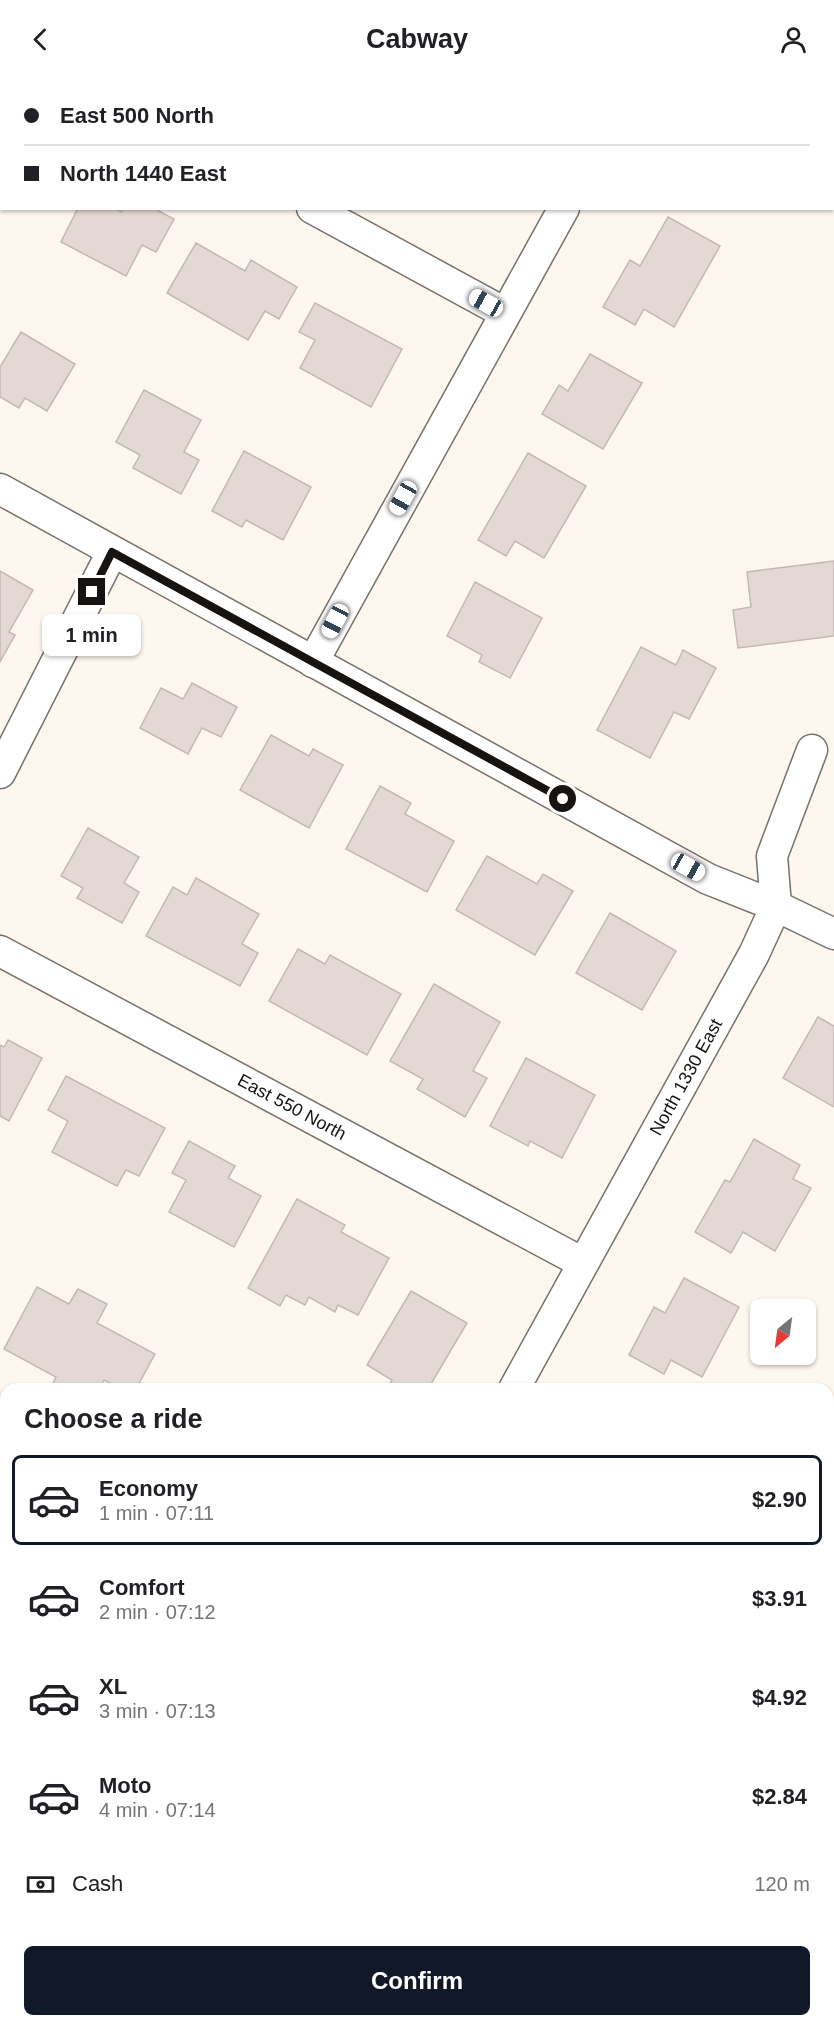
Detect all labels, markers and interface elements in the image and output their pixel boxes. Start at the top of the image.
icon: back [24,23,57,56]
icon: person [777,23,810,56]
text: Cabway [366,24,468,54]
text: East 500 North [60,103,214,128]
text: North 1440 East [60,161,226,186]
car [466,286,506,320]
car [386,478,420,518]
route end [78,578,105,605]
car [319,601,351,641]
callout: 1 min [42,613,142,655]
text: 1 min [65,624,118,646]
route start [549,785,576,812]
car [668,850,708,884]
street label: North 1330 East [646,1015,726,1139]
street label: East 550 North [234,1070,350,1144]
north arrow [750,1299,816,1365]
map controls [750,1299,816,1365]
text: Choose a ride [24,1404,203,1434]
icon: car [27,1473,81,1527]
text: Economy [99,1476,198,1501]
text: $2.90 [752,1487,807,1512]
text: 1 min · 07:11 [99,1502,214,1524]
icon: car [27,1572,81,1626]
text: Comfort [99,1575,185,1600]
text: $3.91 [752,1586,807,1611]
text: 2 min · 07:12 [99,1601,216,1623]
icon: car [27,1671,81,1725]
text: XL [99,1674,127,1699]
text: $4.92 [752,1685,807,1710]
text: 3 min · 07:13 [99,1700,216,1722]
icon: car [27,1770,81,1824]
text: Moto [99,1773,152,1798]
text: $2.84 [752,1784,807,1809]
text: 4 min · 07:14 [99,1799,216,1821]
icon: cash [24,1868,57,1901]
text: Cash [72,1871,123,1896]
text: 120 m [754,1873,810,1895]
button: Confirm [24,1946,810,2015]

